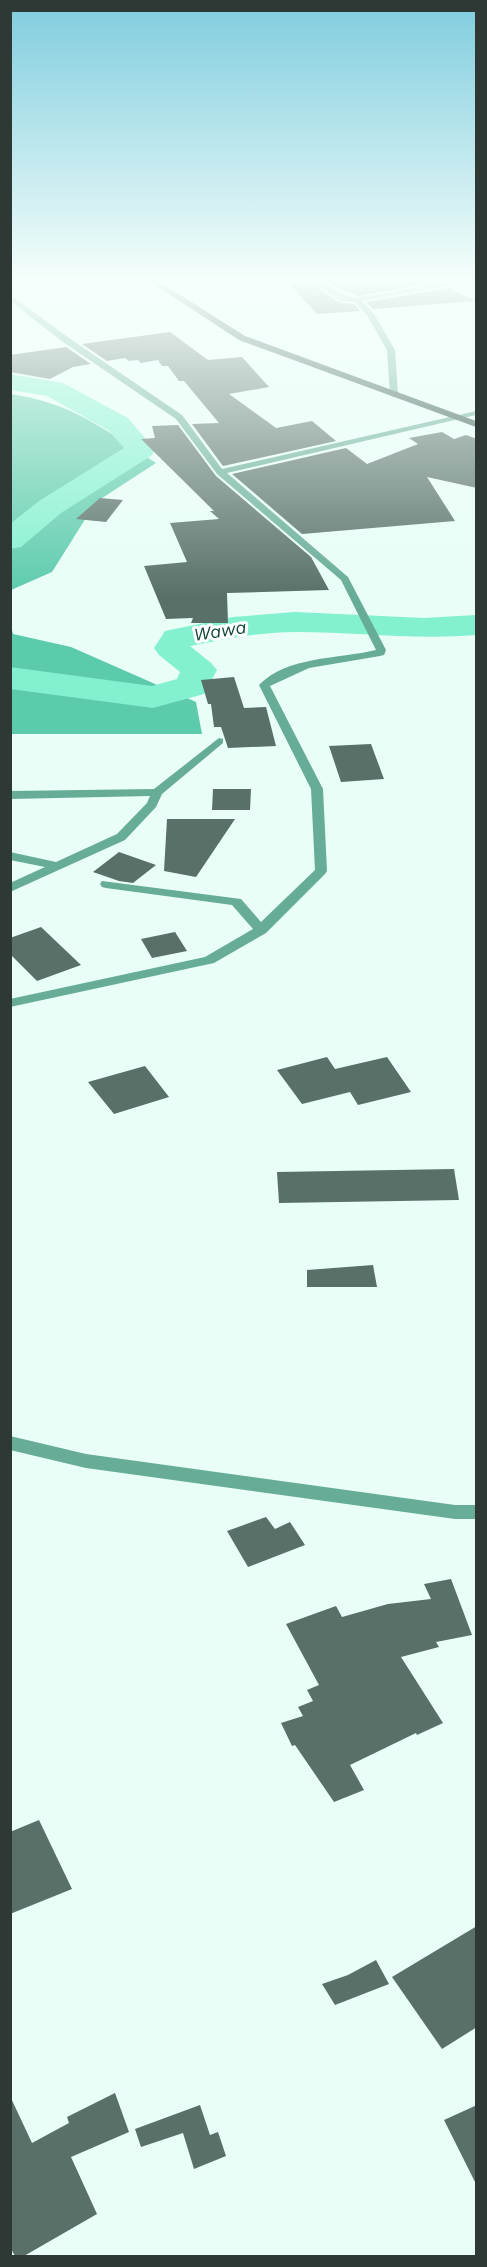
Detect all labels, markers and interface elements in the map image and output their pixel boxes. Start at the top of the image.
water label: Wawa [192,616,248,645]

